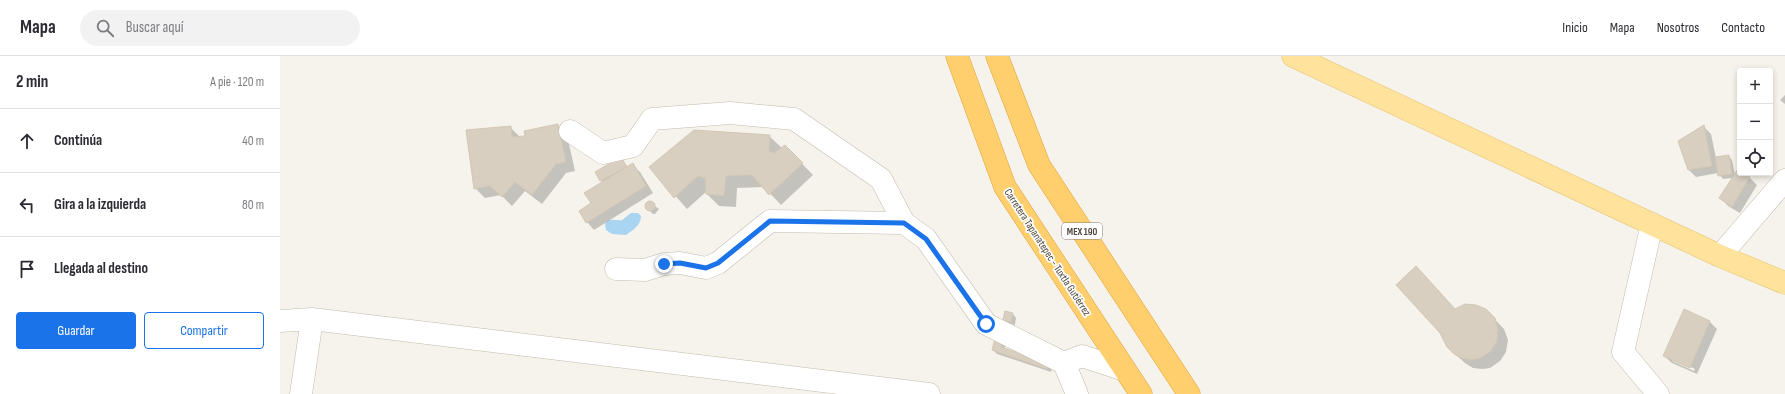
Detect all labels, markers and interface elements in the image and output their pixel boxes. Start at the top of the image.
search box [80,10,360,46]
text: Mapa [20,16,56,39]
icon: search [94,17,116,39]
text: Buscar aquí [126,18,183,37]
text: Inicio [1562,19,1588,36]
text: Mapa [1610,19,1635,36]
text: Nosotros [1657,19,1699,36]
text: Contacto [1721,19,1765,36]
map controls [1737,68,1773,176]
button: + [1737,68,1773,104]
text: 2 min [16,72,48,92]
text: A pie · 120 m [210,74,264,90]
button: − [1737,104,1773,140]
icon: ahead [16,130,38,152]
text: Continúa [54,131,102,150]
text: 40 m [242,133,264,149]
button: locate [1737,140,1773,176]
street label: Carretera Tapanatepec - Tuxtla Gutiérrez [1002,186,1094,318]
icon: left [16,194,38,216]
text: Gira a la izquierda [54,195,146,214]
text: 80 m [242,197,264,213]
road number: MEX 190 [1062,223,1102,239]
route end [655,255,673,273]
icon: arrive [16,258,38,280]
text: Llegada al destino [54,259,148,278]
button: Guardar [16,312,136,349]
button: Compartir [144,312,264,349]
route start [977,315,995,333]

